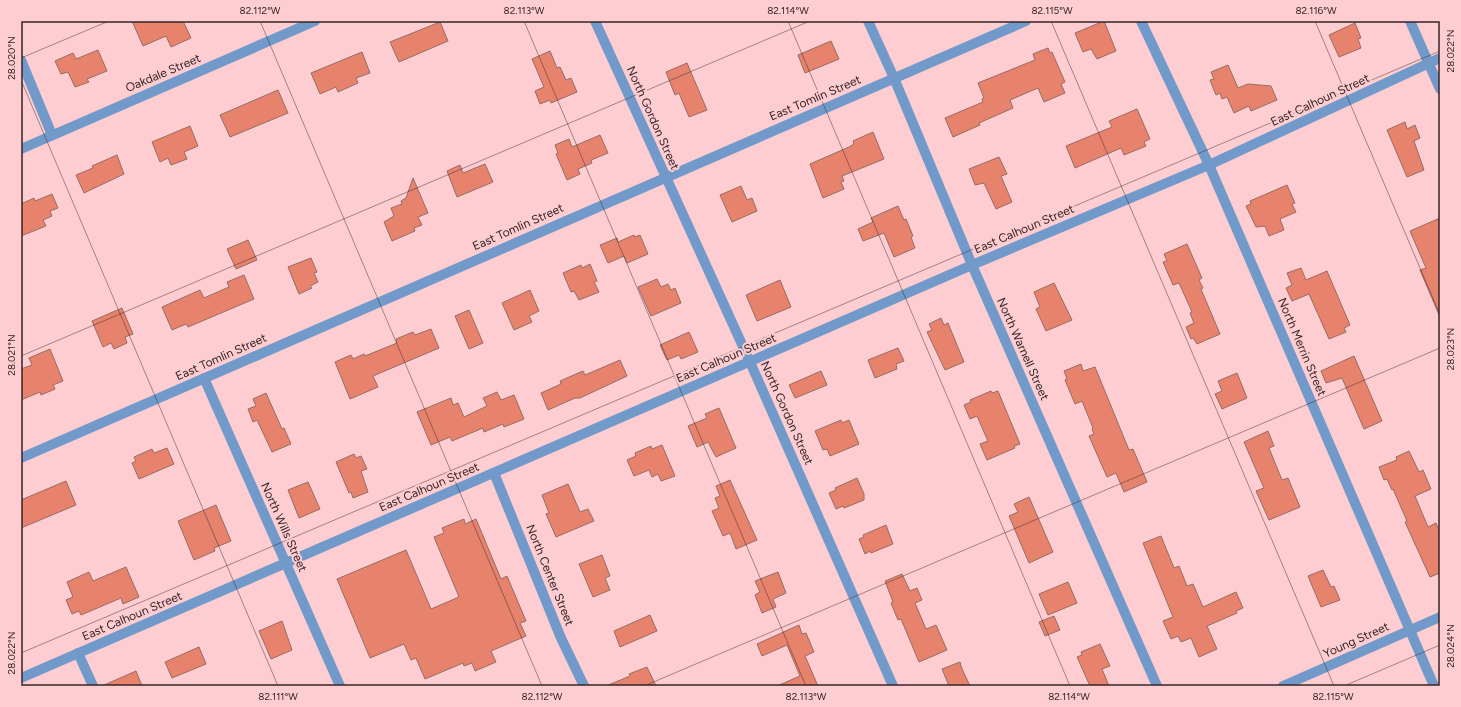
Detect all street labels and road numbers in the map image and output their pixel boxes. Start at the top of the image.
street label: Oakdale Street [123,51,203,95]
street label: North Gordon Street [624,64,682,172]
street label: East Calhoun Street [1268,71,1372,129]
street label: East Tomlin Street [767,72,863,124]
street label: East Tomlin Street [470,200,566,253]
street label: East Calhoun Street [972,201,1077,256]
street label: North Warnell Street [994,296,1052,403]
street label: North Merrin Street [1275,296,1329,399]
street label: East Tomlin Street [173,330,269,383]
street label: East Calhoun Street [674,330,779,385]
street label: North Gordon Street [758,359,816,467]
street label: East Calhoun Street [377,459,482,514]
street label: North Wills Street [258,480,310,574]
street label: North Center Street [523,522,577,628]
street label: East Calhoun Street [80,588,185,643]
street label: Young Street [1321,619,1391,661]

